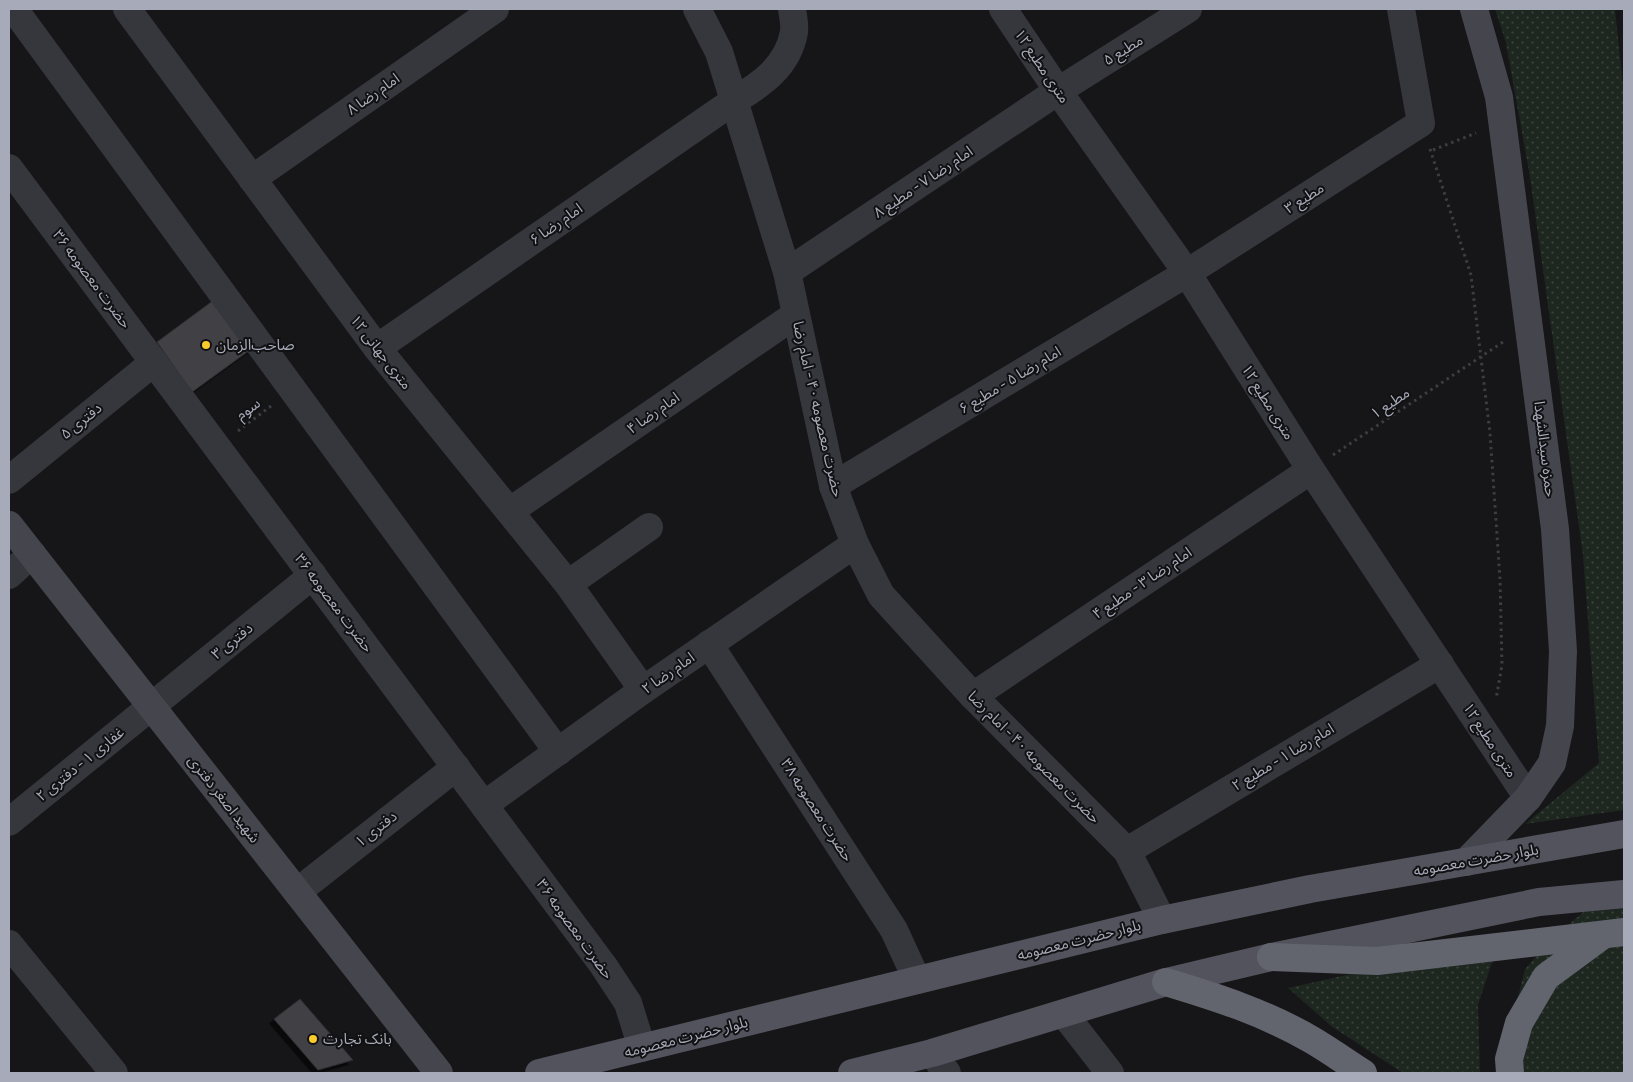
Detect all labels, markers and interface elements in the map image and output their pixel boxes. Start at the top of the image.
street label: ۱۲ متری مطیع [1008,25,1074,108]
street label: مطیع ۵ [1099,30,1148,72]
street label: امام رضا ۸ [343,68,404,120]
street label: امام رضا ۷ - مطیع ۸ [869,141,978,224]
street label: مطیع ۳ [1280,178,1329,220]
street label: امام رضا ۶ [526,198,587,250]
street label: حضرت معصومه ۳۶ [49,225,136,332]
street label: ۱۲ متری جهانی [346,311,416,393]
street label: حضرت معصومه ۴۰ - امام رضا [787,319,848,499]
place label: صاحب‌الزمان [216,335,294,354]
marker: صاحب‌الزمان [200,339,212,351]
street label: امام رضا ۵ - مطیع ۶ [955,342,1066,420]
street label: ۱۲ متری مطیع [1235,360,1299,445]
street label: مطیع ۱ [1366,383,1415,425]
street label: امام رضا ۴ [623,387,684,439]
street label: سوم [232,393,265,426]
street label: دفتری ۵ [56,398,105,443]
street label: حمزه سیدالشهدا [1530,400,1561,498]
street label: امام رضا ۳ - مطیع ۴ [1088,542,1197,625]
street label: حضرت معصومه ۳۶ [291,549,378,656]
street label: دفتری ۳ [207,618,256,663]
street label: امام رضا ۲ [638,647,699,699]
street label: حضرت معصومه ۴۰ - امام رضا [963,686,1105,829]
street label: ۱۲ متری مطیع [1457,699,1522,783]
street label: امام رضا ۱ - مطیع ۲ [1228,719,1339,797]
street label: غفاری ۱ - دفتری ۲ [32,722,128,805]
street label: شهید اصغر دفتری [184,751,265,847]
street label: حضرت معصومه ۳۸ [777,755,858,865]
street label: دفتری ۱ [351,806,401,851]
street label: بلوار حضرت معصومه [1412,839,1540,880]
street label: حضرت معصومه ۳۶ [533,875,618,983]
street label: بلوار حضرت معصومه [1015,915,1143,964]
street label: بلوار حضرت معصومه [622,1012,750,1061]
place label: بانک تجارت [323,1029,392,1048]
marker: بانک تجارت [307,1033,319,1045]

